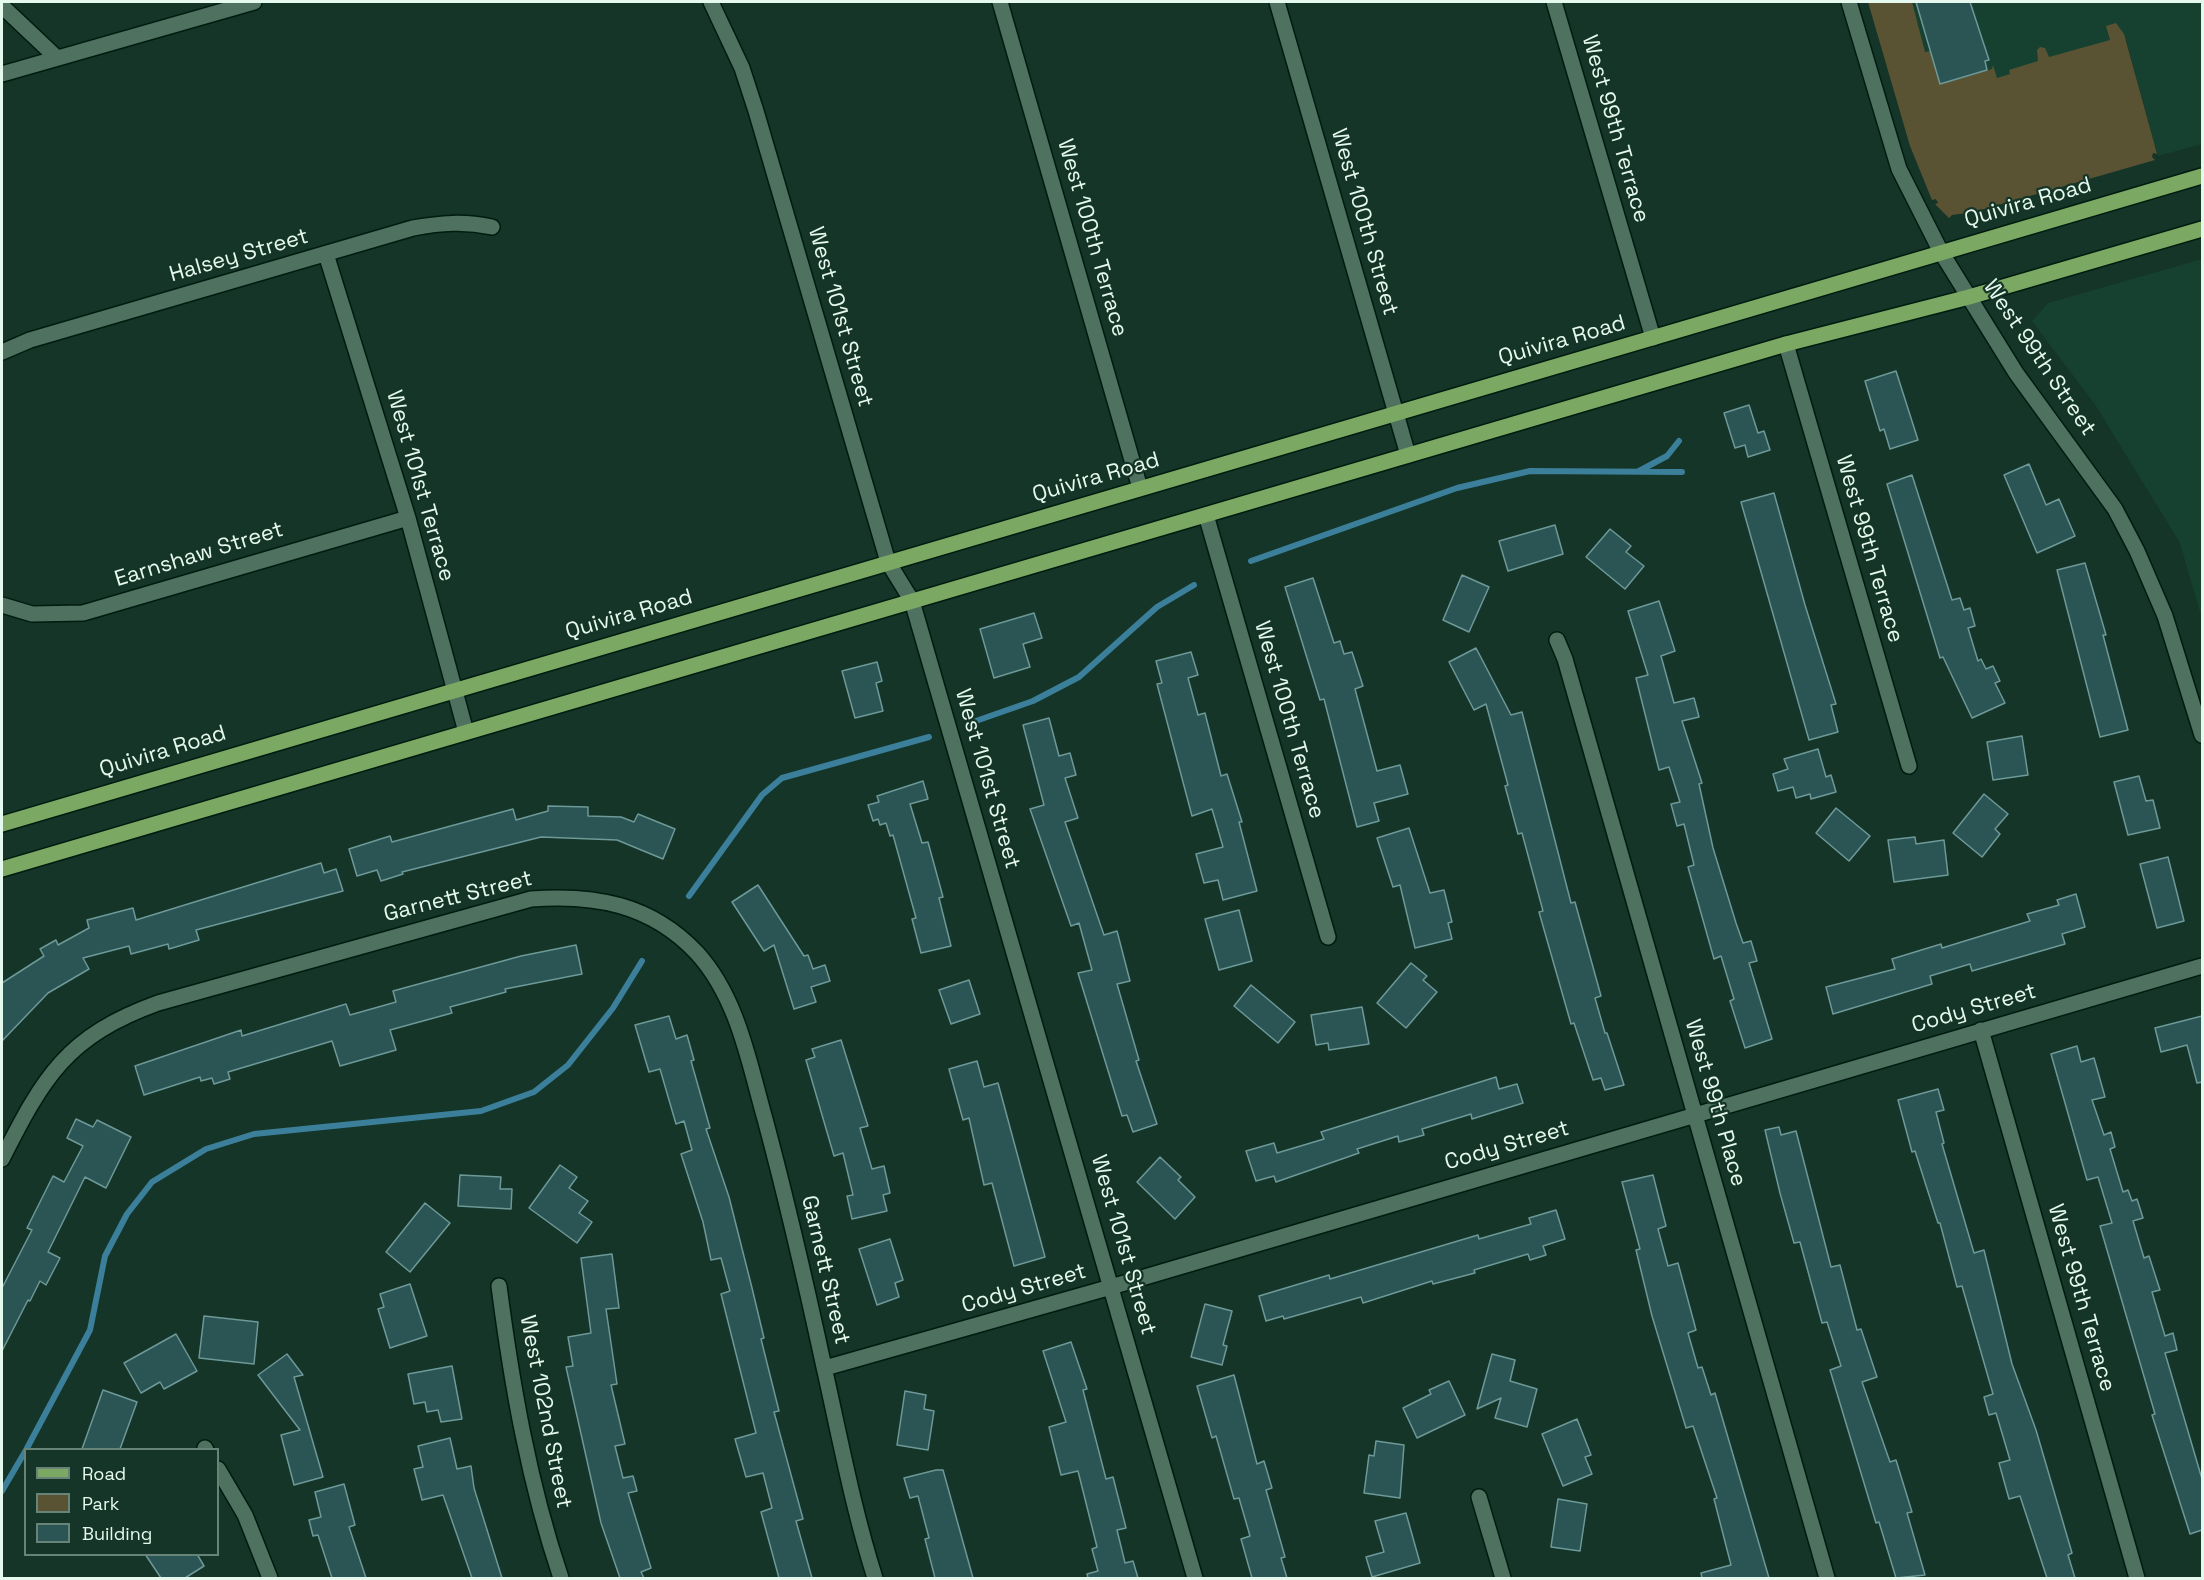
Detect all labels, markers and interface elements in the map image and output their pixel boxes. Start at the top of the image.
street label: West 99th Terrace [1576,32,1654,226]
street label: West 100th Street [1325,126,1403,318]
street label: West 100th Terrace [1051,136,1133,340]
street label: Quivira Road [1961,172,2095,234]
street label: Halsey Street [166,224,312,288]
street label: West 101st Street [802,224,878,410]
street label: West 99th Street [1977,275,2101,441]
street label: Quivira Road [1495,310,1629,372]
street label: West 101st Terrace [380,388,460,584]
street label: Quivira Road [1029,447,1163,509]
street label: West 99th Terrace [1830,452,1908,646]
street label: Earnshaw Street [112,517,286,593]
street label: Quivira Road [562,584,696,646]
street label: West 100th Terrace [1248,618,1330,822]
street label: West 101st Street [949,686,1025,872]
street label: Quivira Road [96,720,230,784]
street label: Garnett Street [381,866,535,928]
street label: Cody Street [1909,979,2039,1039]
street label: West 99th Place [1679,1016,1751,1190]
street label: Cody Street [1442,1116,1572,1176]
street label: West 101st Street [1085,1152,1161,1338]
street label: Garnett Street [795,1193,855,1347]
street label: West 99th Terrace [2042,1201,2120,1395]
street label: Cody Street [959,1259,1089,1319]
street label: West 102nd Street [513,1313,577,1511]
legend [24,1448,219,1556]
text: Road [82,1462,126,1485]
text: Park [82,1492,119,1515]
text: Building [82,1522,152,1545]

